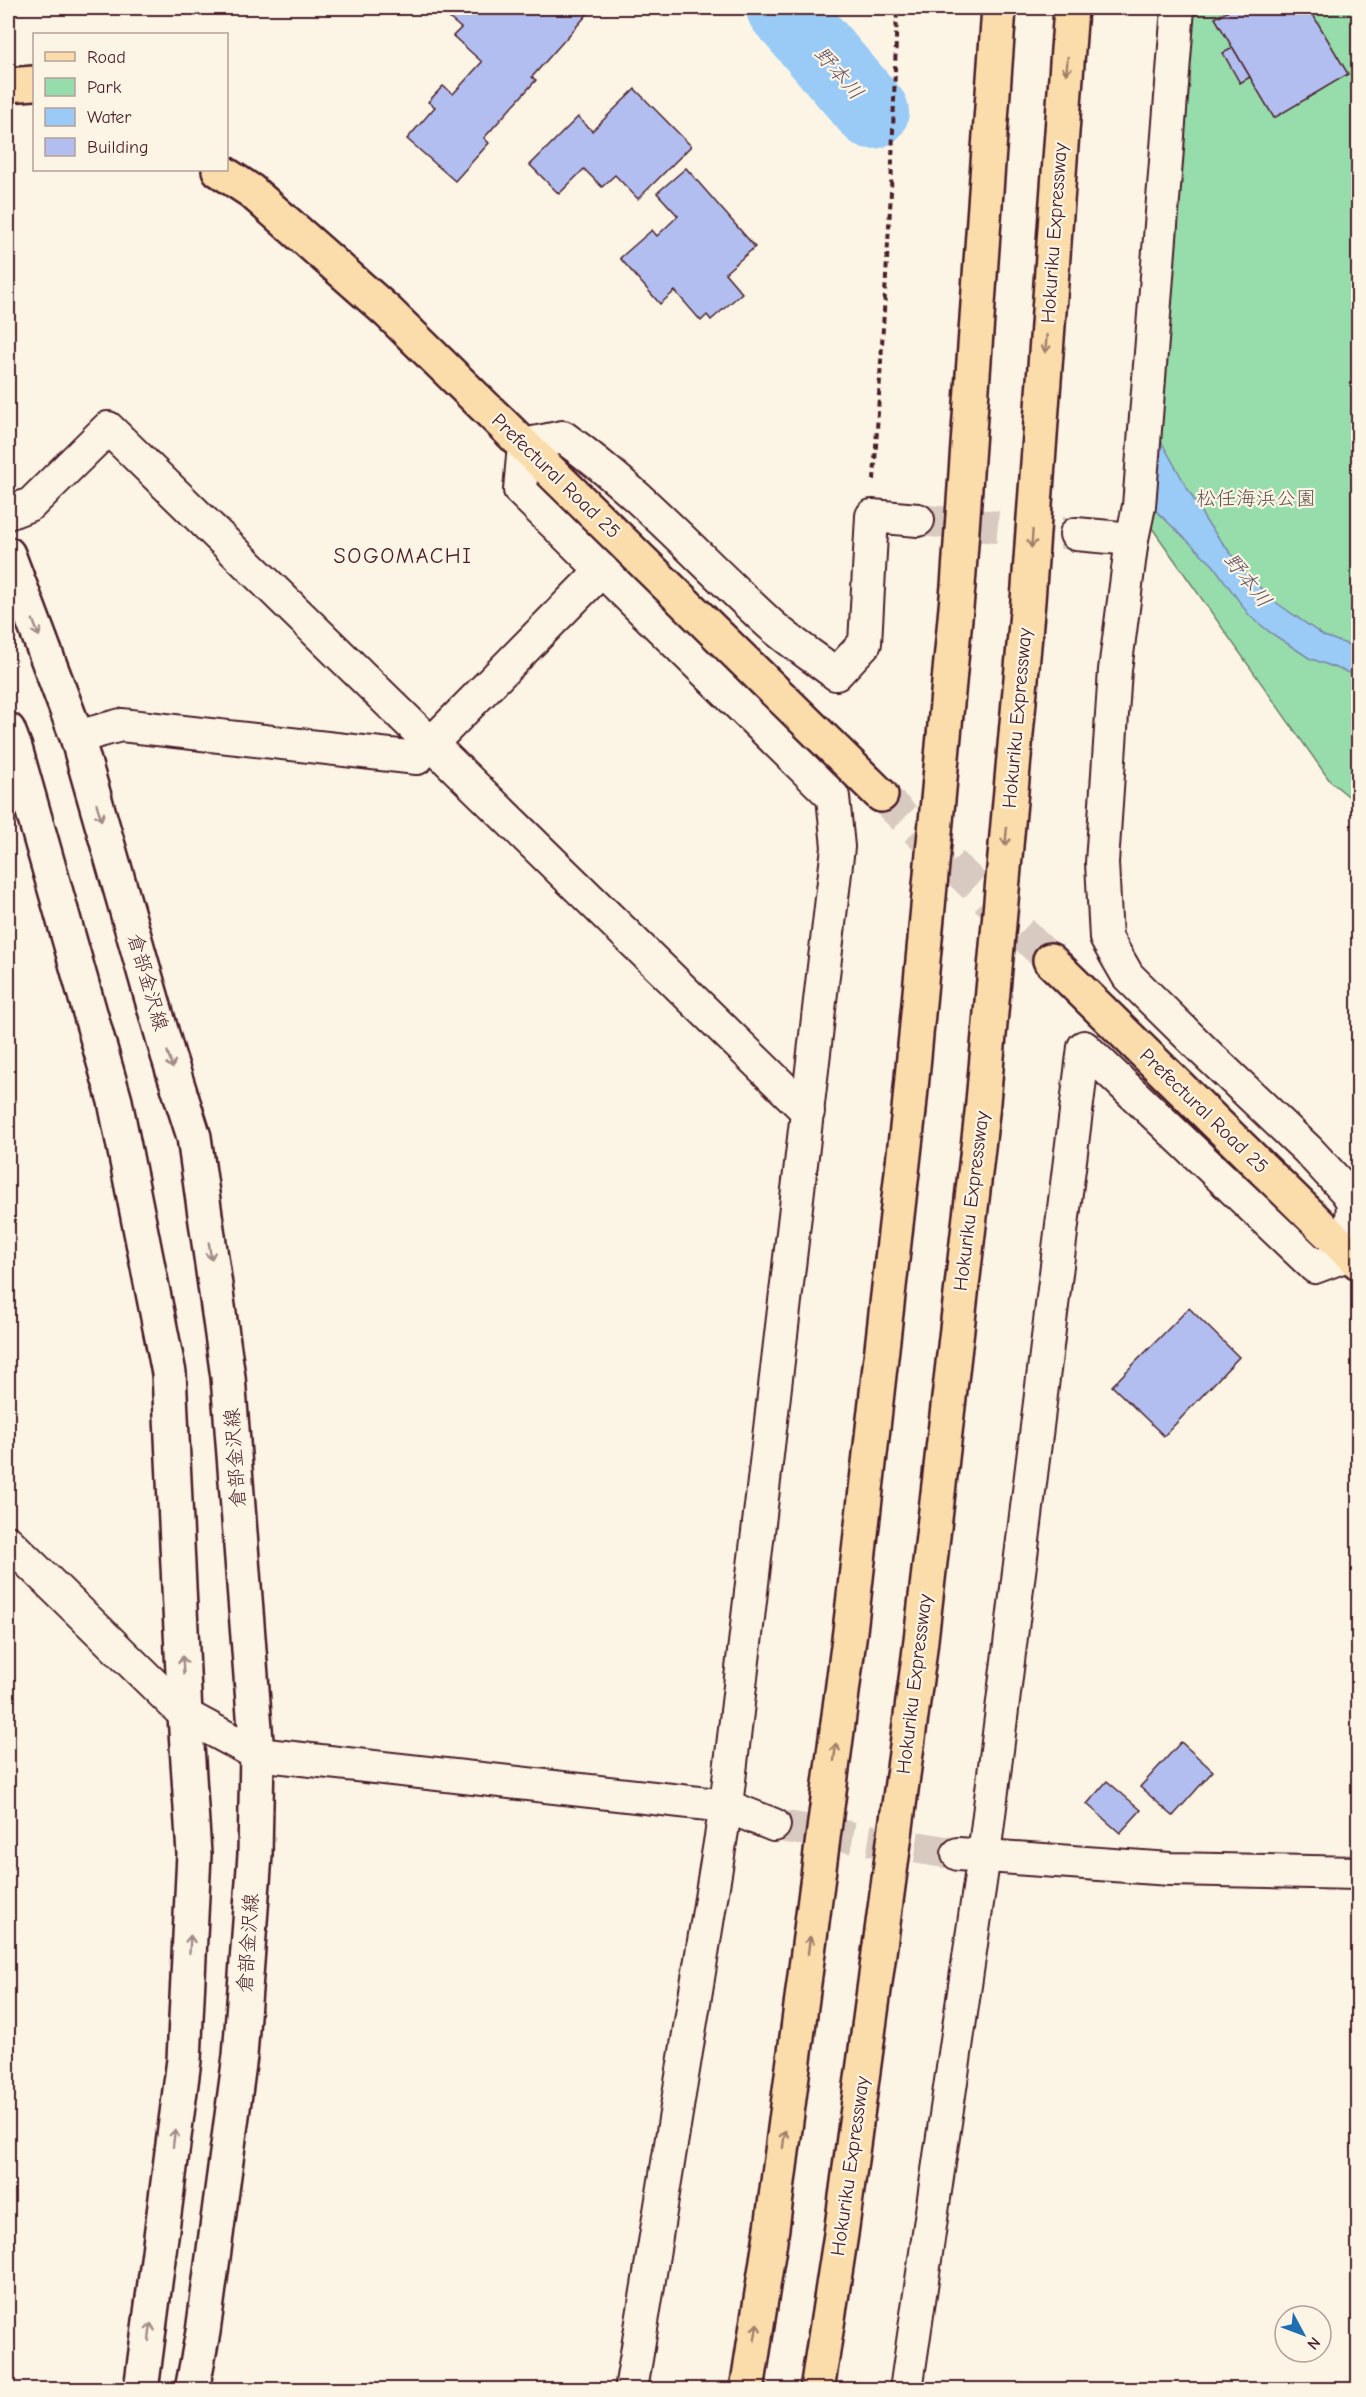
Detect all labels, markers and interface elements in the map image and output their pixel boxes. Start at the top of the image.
legend [33,33,228,171]
water label: 野本川 [809,41,869,105]
text: Road [87,47,126,68]
one-way arrow [1061,55,1072,75]
text: Park [87,77,122,98]
text: Water [87,107,132,128]
text: Building [87,137,149,158]
street label: Hokuriku Expressway [1036,142,1072,324]
one-way arrow [1041,334,1052,354]
street label: Prefectural Road 25 [487,409,625,543]
park label: 松任海浜公園 [1196,487,1316,510]
one-way arrow [1027,528,1038,548]
district label: SOGOMACHI [334,543,472,569]
water label: 野本川 [1219,548,1277,612]
one-way arrow [31,618,42,637]
street label: Hokuriku Expressway [998,627,1036,809]
one-way arrow [94,802,105,821]
one-way arrow [1001,827,1012,847]
street label: 倉部金沢線 [123,931,173,1033]
street label: Prefectural Road 25 [1135,1044,1273,1178]
one-way arrow [165,1050,176,1069]
street label: Hokuriku Expressway [949,1110,993,1292]
one-way arrow [205,1240,216,1260]
street label: 倉部金沢線 [220,1407,250,1509]
street label: Hokuriku Expressway [892,1593,936,1775]
one-way arrow [177,1656,188,1676]
one-way arrow [829,1743,840,1762]
street label: 倉部金沢線 [233,1892,263,1994]
one-way arrow [184,1934,195,1954]
one-way arrow [804,1936,815,1956]
street label: Hokuriku Expressway [826,2075,874,2257]
one-way arrow [169,2129,180,2149]
one-way arrow [779,2129,790,2149]
north arrow [1273,2304,1333,2364]
one-way arrow [144,2322,155,2342]
one-way arrow [751,2322,762,2342]
text: N [1303,2333,1324,2353]

